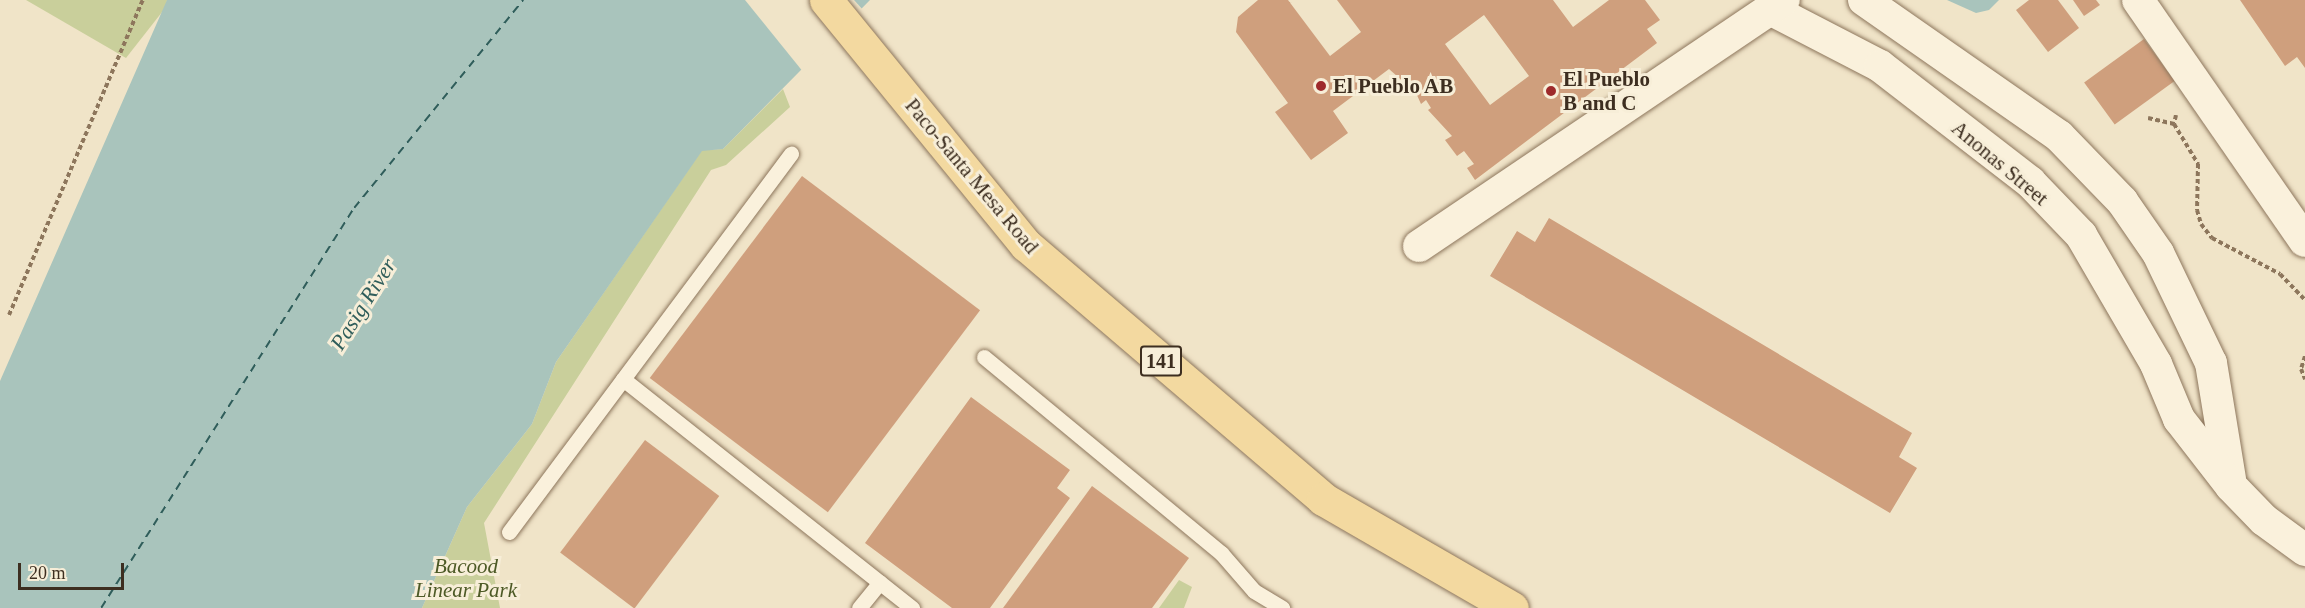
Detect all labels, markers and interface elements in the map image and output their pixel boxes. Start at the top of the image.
place label: El Pueblo B and C [1563,66,1650,116]
place label: El Pueblo AB [1333,73,1454,99]
marker: El Pueblo AB [1314,79,1328,93]
marker: El Pueblo B and C [1544,84,1558,98]
street label: Paco-Santa Mesa Road [900,93,1044,259]
street label: Anonas Street [1947,115,2053,211]
water label: Pasig River [324,253,402,355]
road number: 141 [1140,344,1182,378]
scale bar [21,551,128,589]
park label: Bacood Linear Park [415,553,517,603]
text: 20 m [29,563,66,583]

